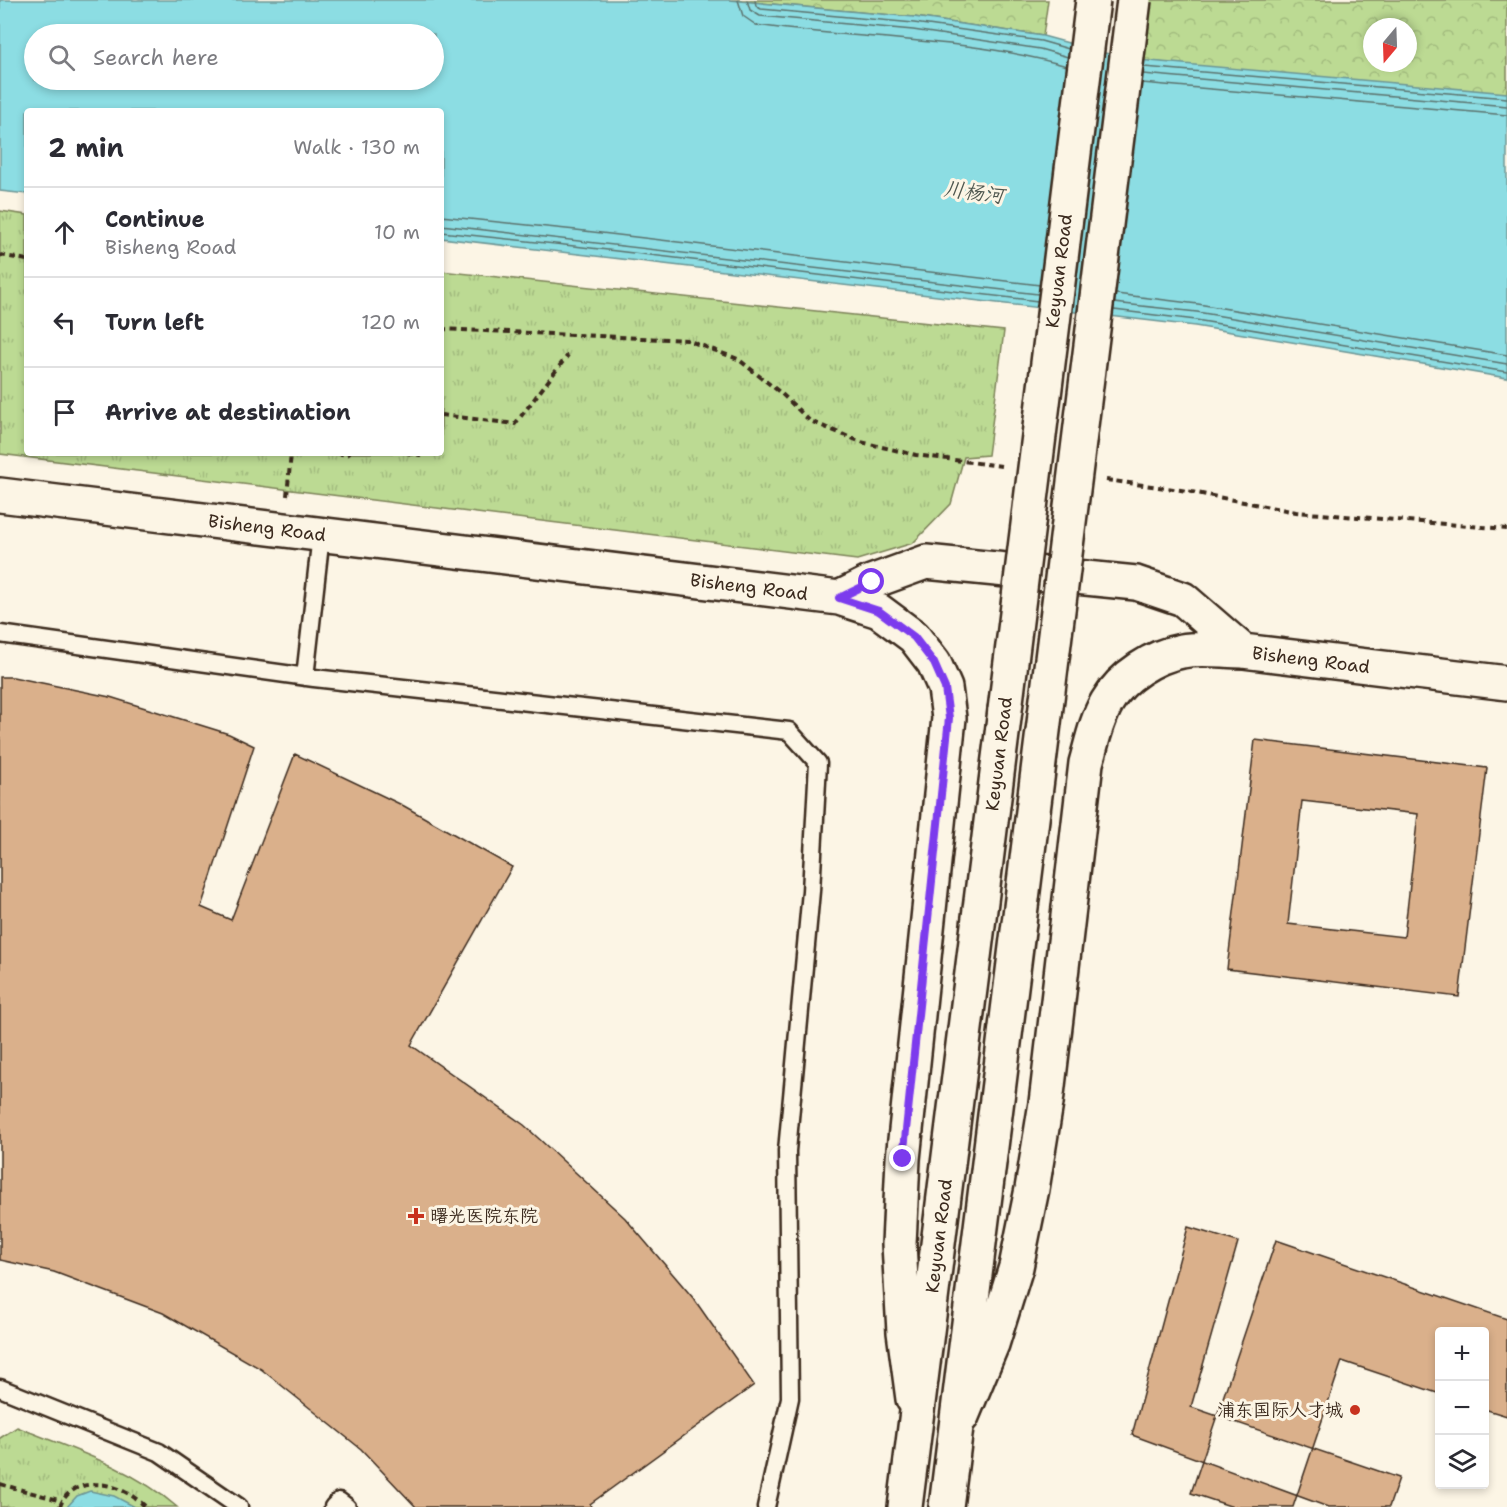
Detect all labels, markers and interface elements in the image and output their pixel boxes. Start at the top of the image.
north arrow [1363,18,1417,72]
search box [24,24,444,90]
icon: search [45,41,78,74]
text: Search here [93,43,219,72]
text: 2 min [48,130,124,165]
text: Walk · 130 m [293,134,420,160]
water label: 川杨河 [943,175,1008,209]
text: Continue [105,205,205,234]
street label: Keyuan Road [1040,212,1078,330]
icon: ahead [48,216,81,249]
text: 10 m [374,219,420,245]
text: Bisheng Road [105,234,236,260]
icon: left [48,306,81,339]
text: Turn left [105,308,204,337]
text: 120 m [361,309,420,335]
icon: arrive [48,396,81,429]
text: Arrive at destination [105,398,351,427]
street label: Bisheng Road [207,509,327,547]
street label: Bisheng Road [689,568,809,606]
route start [858,568,884,594]
street label: Bisheng Road [1251,641,1371,679]
street label: Keyuan Road [980,695,1018,813]
route end [889,1145,915,1171]
street label: Keyuan Road [920,1177,958,1295]
place label: 曙光医院东院 [430,1204,538,1228]
marker: 曙光医院东院 [407,1207,425,1225]
map controls [1435,1327,1489,1489]
button: + [1435,1327,1489,1381]
button: − [1435,1381,1489,1435]
place label: 浦东国际人才城 [1217,1398,1343,1422]
marker: 浦东国际人才城 [1348,1403,1362,1417]
button: layers [1435,1435,1489,1489]

